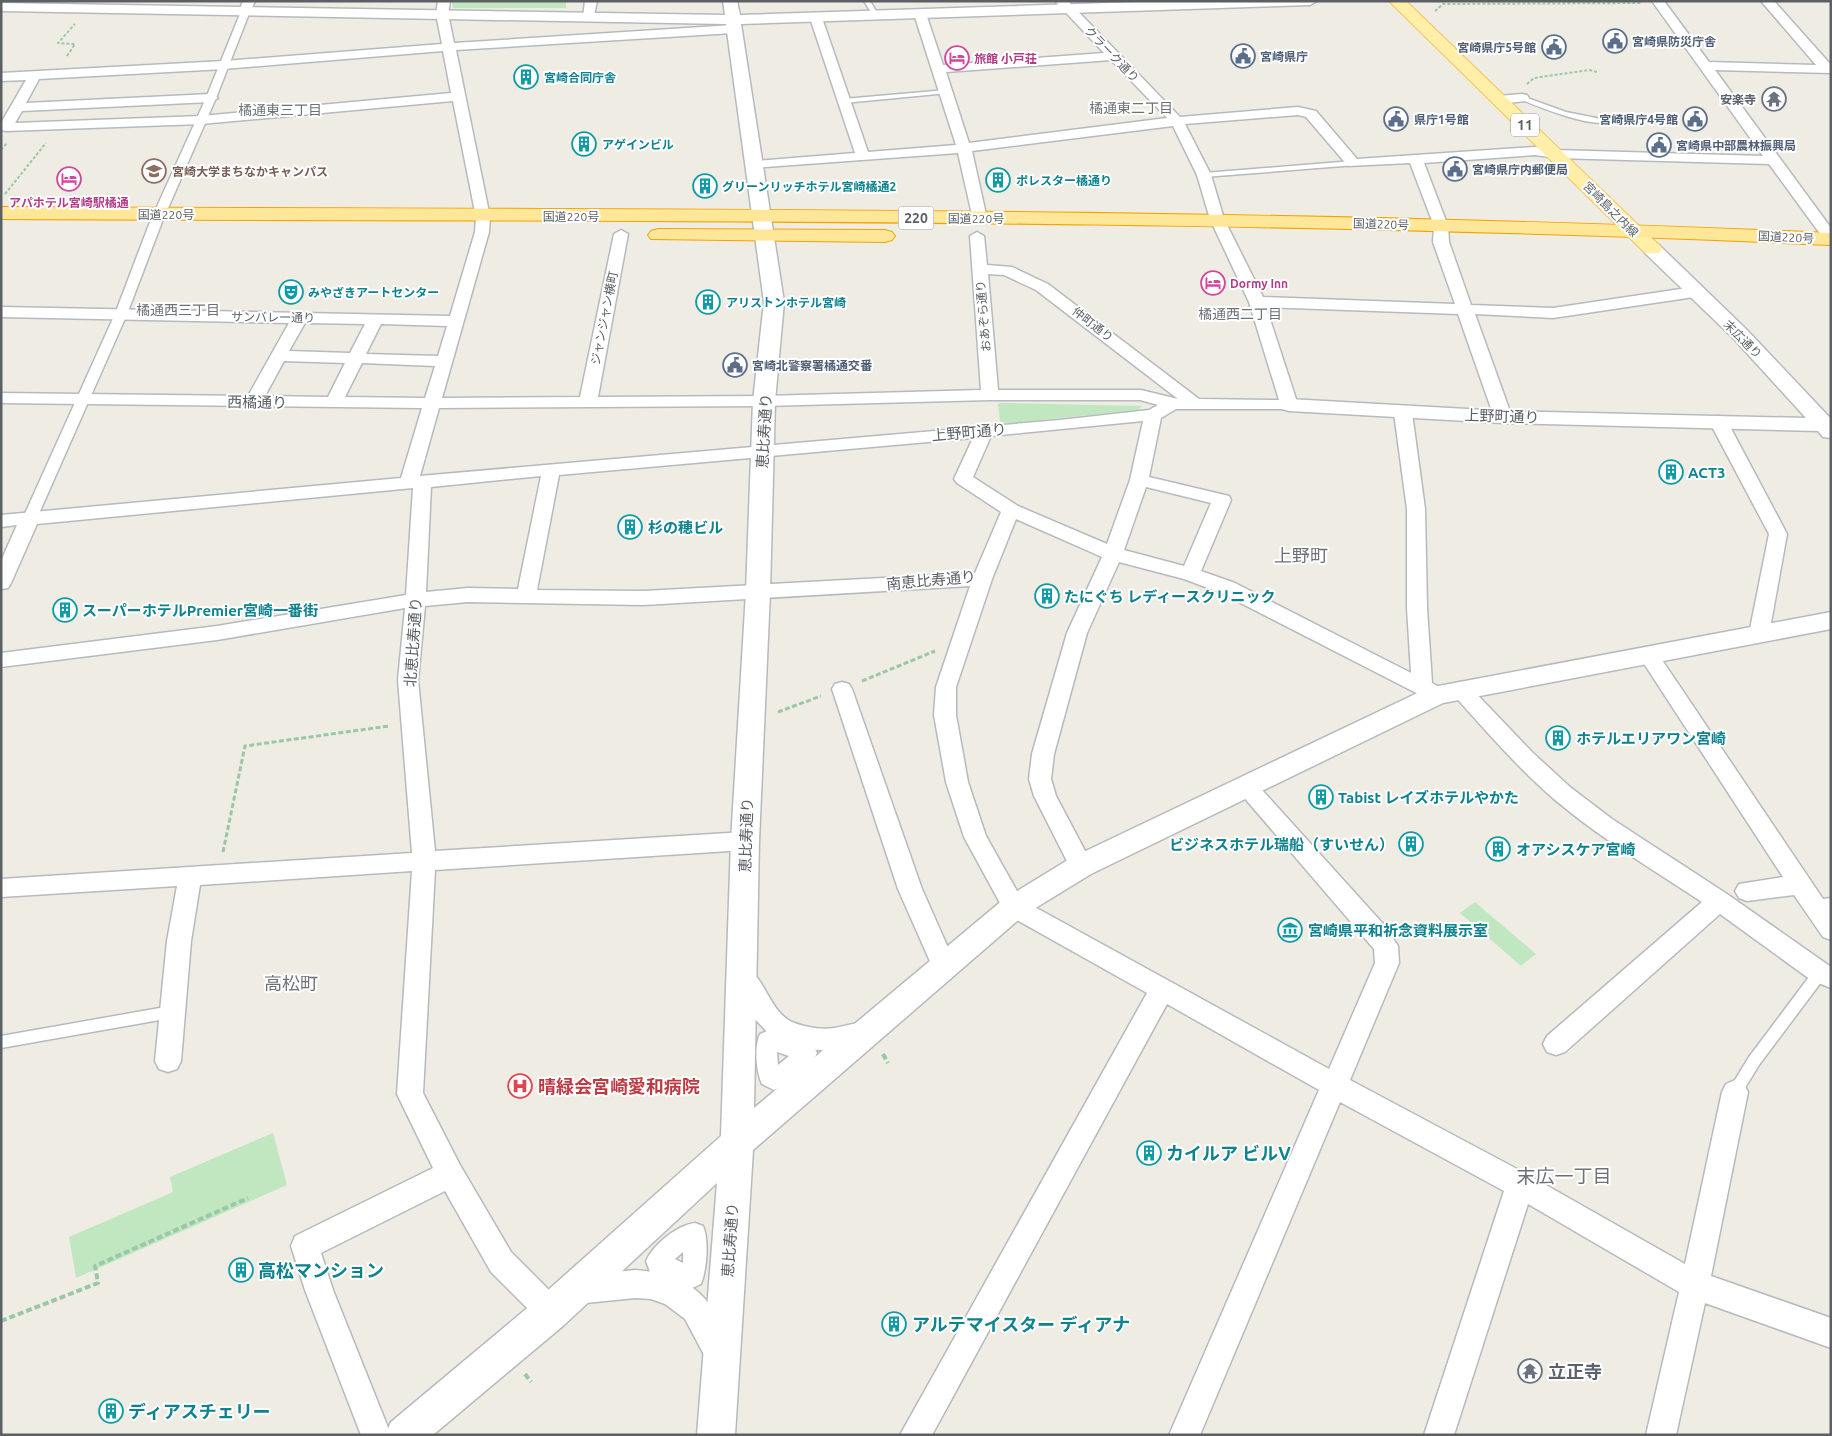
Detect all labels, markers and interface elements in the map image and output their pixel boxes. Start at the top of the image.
street label: クラーク通り [1082,24,1142,84]
public building icon: 宮崎県防災庁舎 [1602,28,1628,54]
public building icon: 宮崎県庁5号館 [1541,34,1567,60]
place label: 宮崎県防災庁舎 [1632,35,1716,48]
place label: 宮崎県庁5号館 [1457,41,1536,54]
public building icon: 宮崎県庁 [1230,43,1256,69]
hotel icon: 旅館 小戸荘 [944,45,970,71]
place label: 宮崎県庁 [1260,50,1308,63]
place label: 旅館 小戸荘 [974,52,1037,65]
building icon: 宮崎合同庁舎 [513,64,539,90]
place label: 宮崎合同庁舎 [544,71,616,84]
temple icon: 安楽寺 [1761,86,1787,112]
place label: 安楽寺 [1720,93,1756,106]
district label: 橘通東二丁目 [1089,100,1173,116]
district label: 橘通東三丁目 [238,102,322,118]
public building icon: 県庁1号館 [1383,106,1409,132]
public building icon: 宮崎県庁4号館 [1682,106,1708,132]
place label: 県庁1号館 [1414,113,1469,126]
place label: 宮崎県庁4号館 [1599,113,1678,126]
road number: 11 [1511,114,1539,136]
building icon: アゲインビル [571,131,597,157]
public building icon: 宮崎県中部農林振興局 [1646,132,1672,158]
place label: アゲインビル [602,138,674,151]
place label: 宮崎県中部農林振興局 [1676,139,1796,152]
public building icon: 宮崎県庁内郵便局 [1442,156,1468,182]
school or university icon: 宮崎大学まちなかキャンパス [141,158,167,184]
place label: 宮崎県庁内郵便局 [1472,163,1568,176]
place label: 宮崎大学まちなかキャンパス [172,165,328,178]
hotel icon: アパホテル宮崎駅橘通 [56,166,82,192]
building icon: ポレスター橘通り [985,167,1011,193]
building icon: グリーンリッチホテル宮崎橘通2 [692,173,718,199]
place label: ポレスター橘通り [1016,174,1112,187]
street label: 宮崎島之内線 [1581,179,1641,239]
place label: グリーンリッチホテル宮崎橘通2 [722,180,896,193]
place label: アパホテル宮崎駅橘通 [9,196,129,209]
road number: 220 [898,207,934,230]
street label: 国道220号 [138,208,194,221]
street label: 国道220号 [543,210,599,223]
street label: 国道220号 [948,212,1004,225]
street label: 国道220号 [1353,217,1409,231]
street label: 国道220号 [1758,229,1814,245]
street label: ジャンジャン横町 [589,270,619,366]
hotel icon: Dormy Inn [1200,270,1226,296]
place label: Dormy Inn [1230,277,1288,290]
theatre icon: みやざきアートセンター [278,279,304,305]
street label: おあぞら通り [973,280,993,352]
place label: みやざきアートセンター [308,286,439,299]
building icon: アリストンホテル宮崎 [695,289,721,315]
place label: アリストンホテル宮崎 [726,296,846,309]
district label: 橘通西三丁目 [136,302,220,318]
street label: 仲町通り [1070,304,1116,344]
district label: 橘通西二丁目 [1198,306,1282,322]
street label: サンバレー通り [231,310,315,324]
street label: 末広通り [1721,317,1765,361]
public building icon: 宮崎北警察署橘通交番 [722,352,748,378]
place label: 宮崎北警察署橘通交番 [752,359,873,372]
street label: 西橘通り [227,393,287,411]
street label: 恵比寿通り [754,393,774,469]
street label: 上野町通り [1464,406,1540,426]
street label: 上野町通り [931,420,1007,444]
building icon: ACT3 [1658,459,1684,485]
place label: ACT3 [1688,464,1726,481]
building icon: 杉の穂ビル [617,514,643,540]
place label: 杉の穂ビル [648,519,723,536]
district label: 上野町 [1274,545,1328,565]
street label: 南恵比寿通り [885,568,977,592]
building icon: たにぐち レディースクリニック [1034,583,1060,609]
place label: たにぐち レディースクリニック [1064,588,1275,605]
building icon: スーパーホテルPremier宮崎一番街 [52,597,78,623]
street label: 北恵比寿通り [401,597,425,687]
place label: スーパーホテルPremier宮崎一番街 [82,602,318,619]
building icon: ホテルエリアワン宮崎 [1545,725,1571,751]
place label: ホテルエリアワン宮崎 [1576,730,1726,747]
building icon: Tabist レイズホテルやかた [1308,784,1334,810]
place label: Tabist レイズホテルやかた [1338,789,1519,806]
street label: 恵比寿通り [736,797,756,873]
building icon: ビジネスホテル瑞船（すいせん） [1398,831,1424,857]
place label: ビジネスホテル瑞船（すいせん） [1169,836,1394,853]
building icon: オアシスケア宮崎 [1485,836,1511,862]
place label: オアシスケア宮崎 [1516,841,1635,858]
museum icon: 宮崎県平和祈念資料展示室 [1277,917,1303,943]
place label: 宮崎県平和祈念資料展示室 [1308,922,1488,939]
district label: 高松町 [264,973,318,993]
hospital icon: 晴緑会宮崎愛和病院 [507,1073,533,1099]
place label: 晴緑会宮崎愛和病院 [538,1076,700,1096]
building icon: カイルア ビルV [1136,1140,1162,1166]
place label: カイルア ビルV [1166,1143,1291,1163]
district label: 末広一丁目 [1516,1165,1612,1187]
street label: 恵比寿通り [719,1202,741,1278]
building icon: 高松マンション [228,1257,254,1283]
place label: 高松マンション [258,1260,384,1280]
building icon: アルテマイスター ディアナ [881,1311,907,1337]
place label: アルテマイスター ディアナ [912,1314,1130,1334]
temple icon: 立正寺 [1517,1358,1543,1384]
place label: 立正寺 [1548,1361,1602,1381]
building icon: ディアスチェリー [98,1398,124,1424]
place label: ディアスチェリー [128,1401,271,1421]

